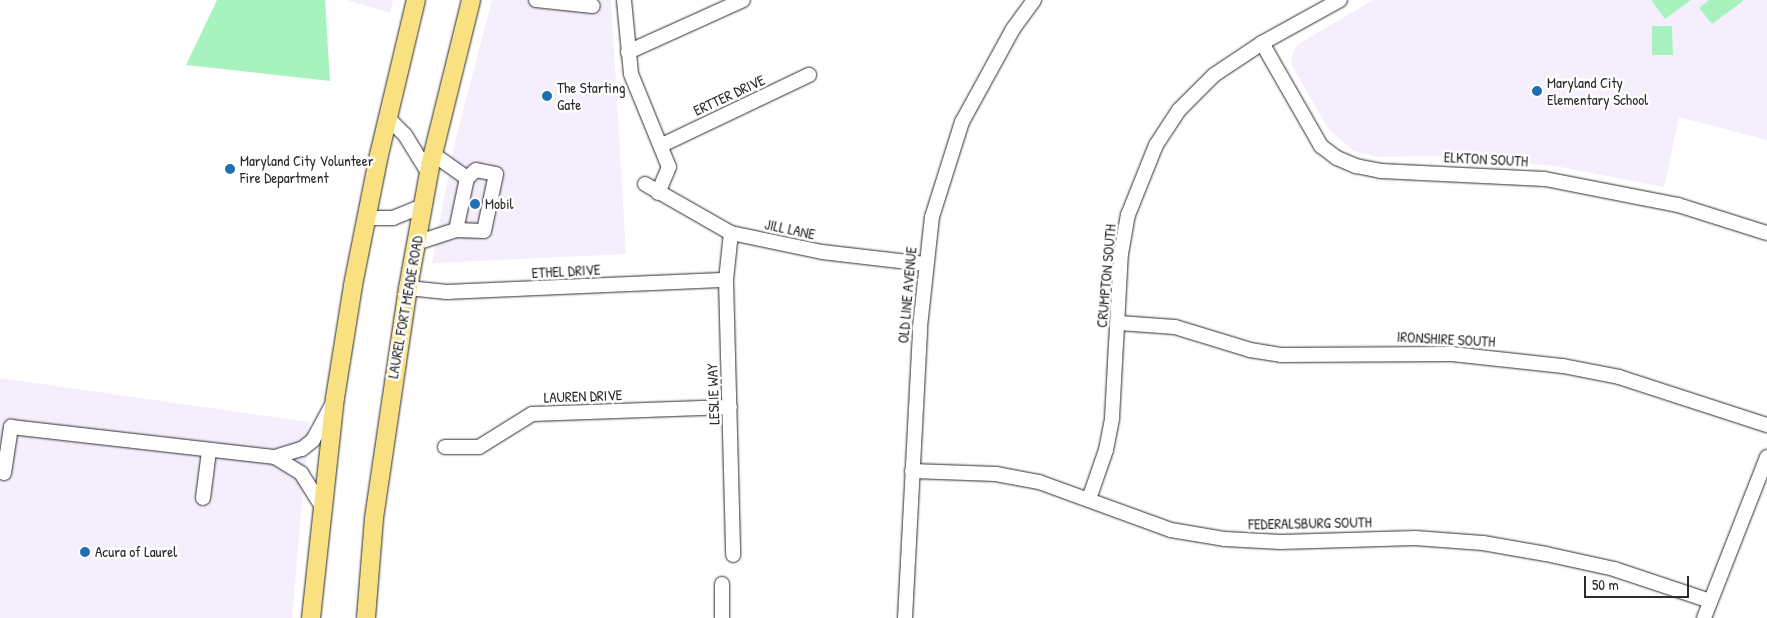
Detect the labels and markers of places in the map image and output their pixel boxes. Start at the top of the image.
place label: Maryland City Elementary School [1547,73,1648,108]
place label: The Starting Gate [557,78,625,113]
marker: Maryland City Elementary School [1531,85,1543,97]
marker: The Starting Gate [541,90,553,102]
place label: Maryland City Volunteer Fire Department [240,151,374,186]
marker: Maryland City Volunteer Fire Department [224,163,236,175]
place label: Mobil [485,195,513,213]
marker: Mobil [469,198,481,210]
place label: Acura of Laurel [95,543,177,561]
marker: Acura of Laurel [79,546,91,558]

